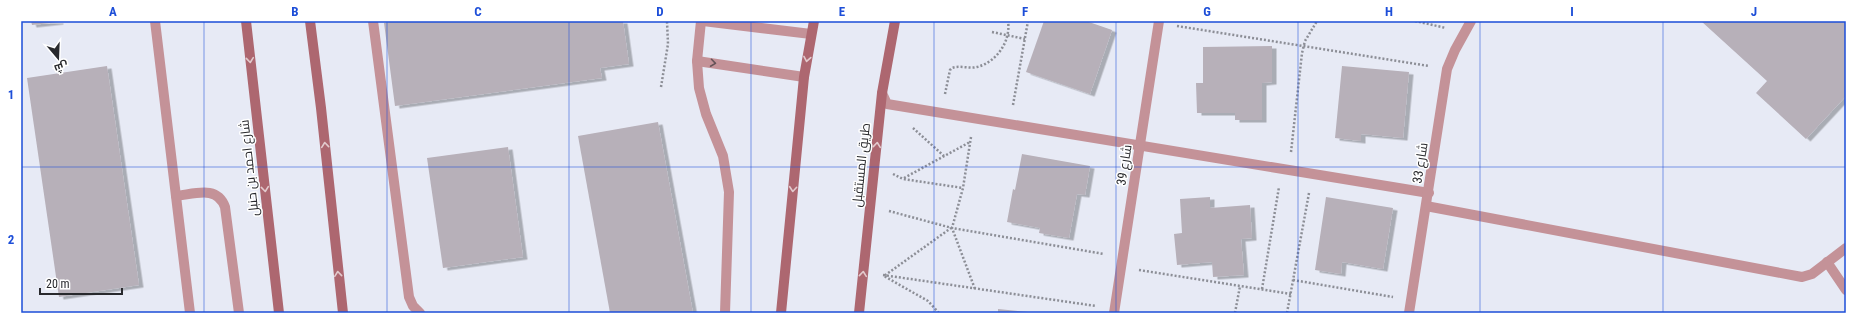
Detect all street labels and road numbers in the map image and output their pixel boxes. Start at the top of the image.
street label: شارع احمد بن حنبل [236,119,263,217]
street label: طريق المستقبل [849,122,873,208]
street label: شارع 33 [1409,142,1432,185]
street label: شارع 39 [1113,144,1136,187]

